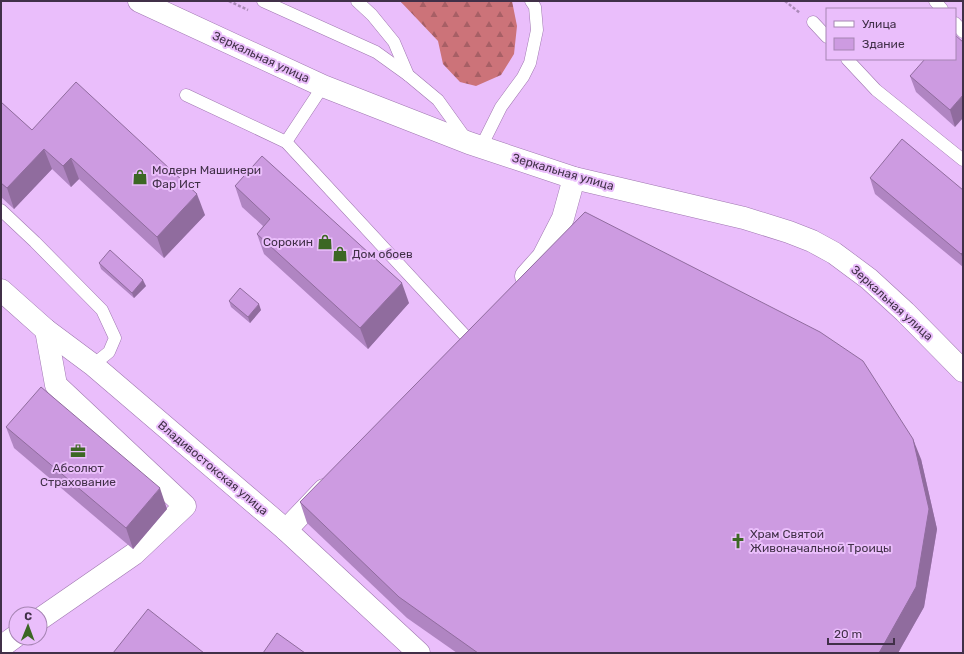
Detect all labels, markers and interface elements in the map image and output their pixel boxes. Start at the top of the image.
legend [826,8,956,60]
text: Улица [862,17,896,31]
street label: Зеркальная улица [210,28,312,86]
text: Здание [862,37,905,51]
street label: Зеркальная улица [510,151,616,193]
place label: Модерн Машинери Фар Ист [152,163,261,191]
shop icon: Модерн Машинери Фар Ист [131,168,149,186]
shop icon: Сорокин [316,233,334,251]
place label: Сорокин [263,235,313,249]
shop icon: Дом обоев [331,245,349,263]
place label: Дом обоев [352,247,413,261]
street label: Зеркальная улица [848,263,936,343]
street label: Владивостокская улица [155,418,271,518]
office icon: Абсолют Страхование [69,442,87,460]
place label: Абсолют Страхование [40,461,116,489]
place label: Храм Святой Живоначальной Троицы [750,527,892,555]
church icon: Храм Святой Живоначальной Троицы [729,532,747,550]
north arrow [8,606,48,646]
text: С [24,610,32,623]
scale bar [828,620,894,646]
text: 20 m [834,627,862,641]

